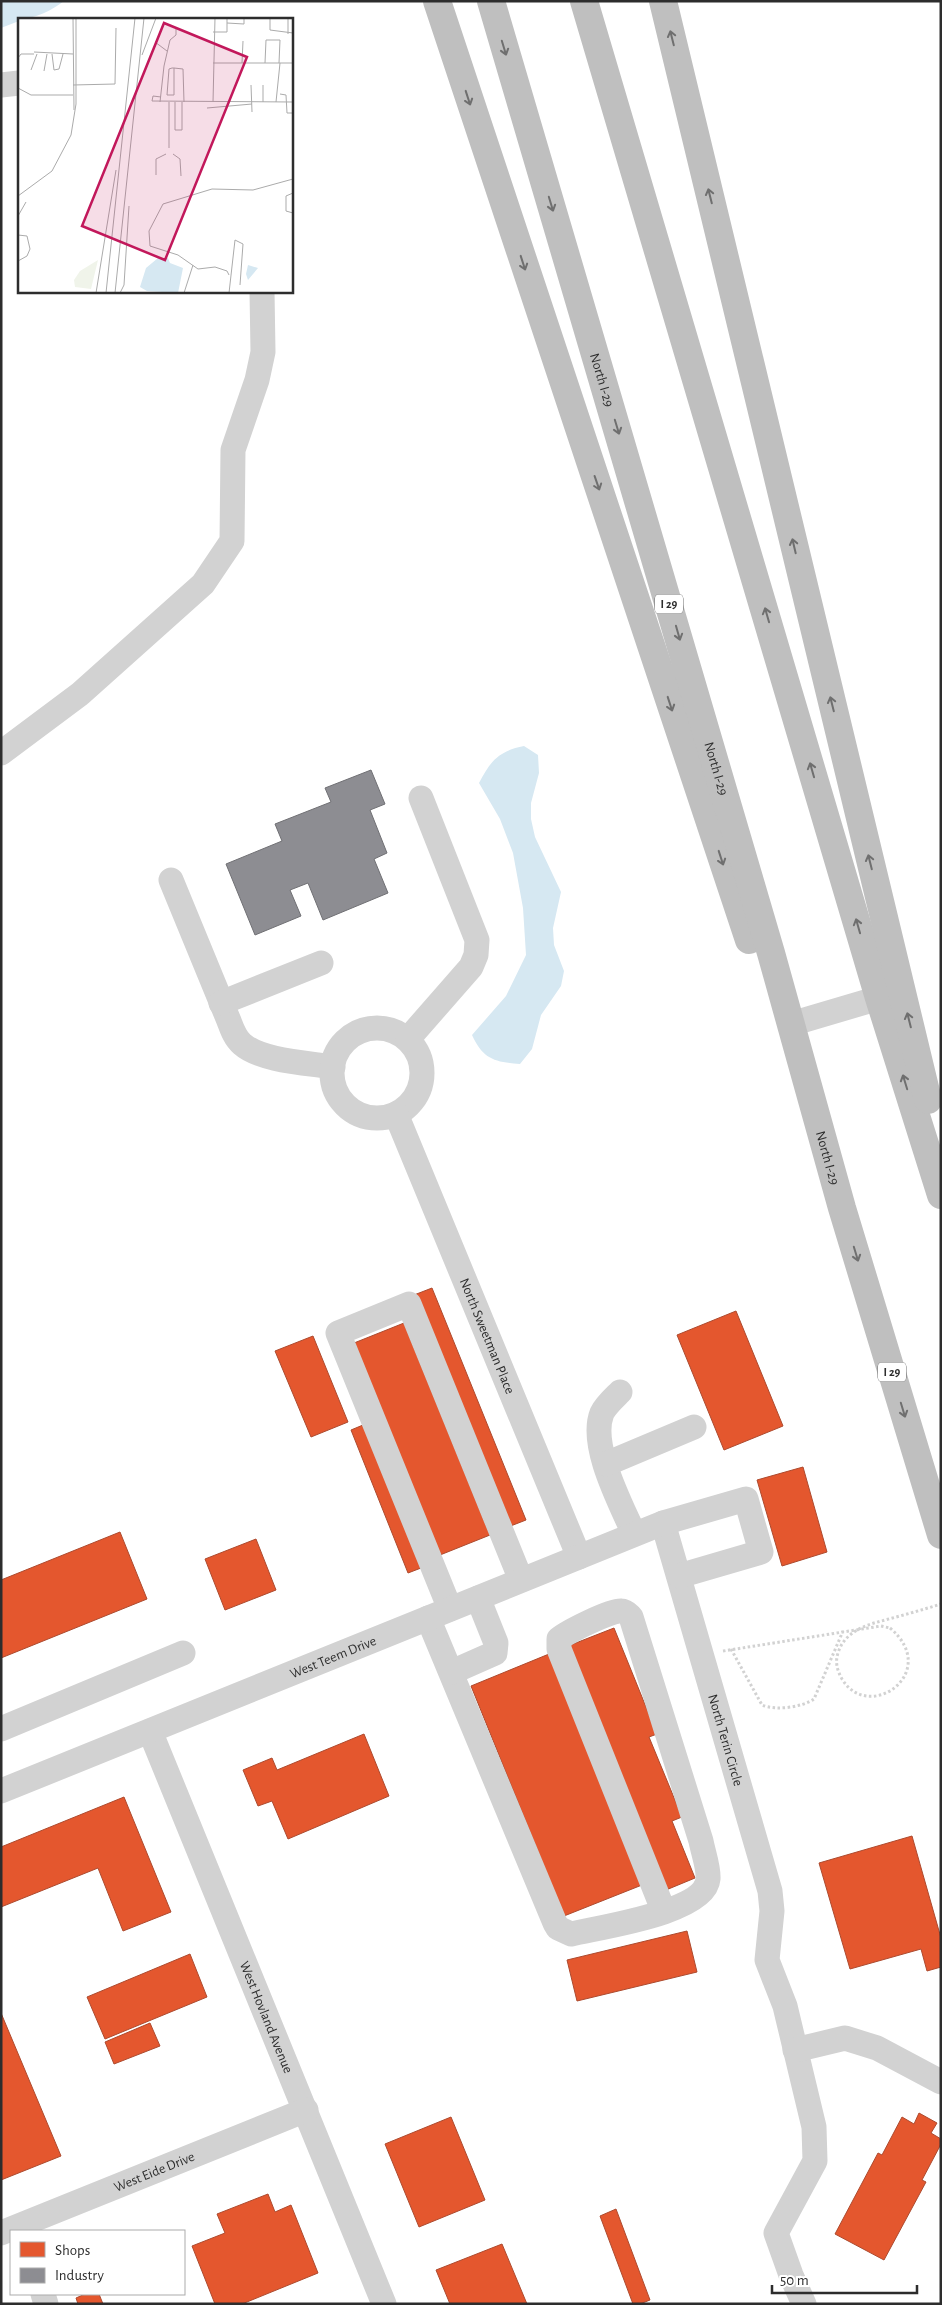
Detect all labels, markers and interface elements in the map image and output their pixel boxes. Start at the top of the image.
inset map [18,18,292,292]
one-way arrow [667,31,676,47]
one-way arrow [500,40,509,55]
one-way arrow [464,89,473,105]
one-way arrow [705,189,714,205]
one-way arrow [547,195,557,211]
one-way arrow [518,254,528,270]
street label: North I-29 [587,352,616,409]
one-way arrow [612,418,622,434]
one-way arrow [592,475,602,491]
one-way arrow [789,539,798,555]
road number: I 29 [655,594,683,614]
one-way arrow [761,607,771,623]
one-way arrow [673,624,683,640]
one-way arrow [666,695,675,711]
one-way arrow [827,697,836,713]
street label: North I-29 [701,740,730,797]
one-way arrow [807,763,817,779]
one-way arrow [717,850,727,866]
one-way arrow [865,854,874,870]
one-way arrow [853,919,863,935]
one-way arrow [904,1012,913,1028]
one-way arrow [899,1074,909,1090]
street label: North I-29 [813,1130,841,1187]
one-way arrow [852,1246,862,1262]
street label: North Sweetman Place [457,1276,517,1396]
road number: I 29 [878,1362,906,1381]
one-way arrow [899,1402,909,1418]
street label: West Teem Drive [288,1634,378,1681]
street label: North Terin Circle [705,1693,745,1788]
street label: West Hovland Avenue [237,1959,295,2076]
street label: West Eide Drive [112,2150,197,2195]
legend [10,2230,185,2295]
text: Shops [55,2243,90,2258]
scale bar [772,2262,917,2294]
text: Industry [55,2268,104,2283]
text: 50 m [780,2273,809,2288]

